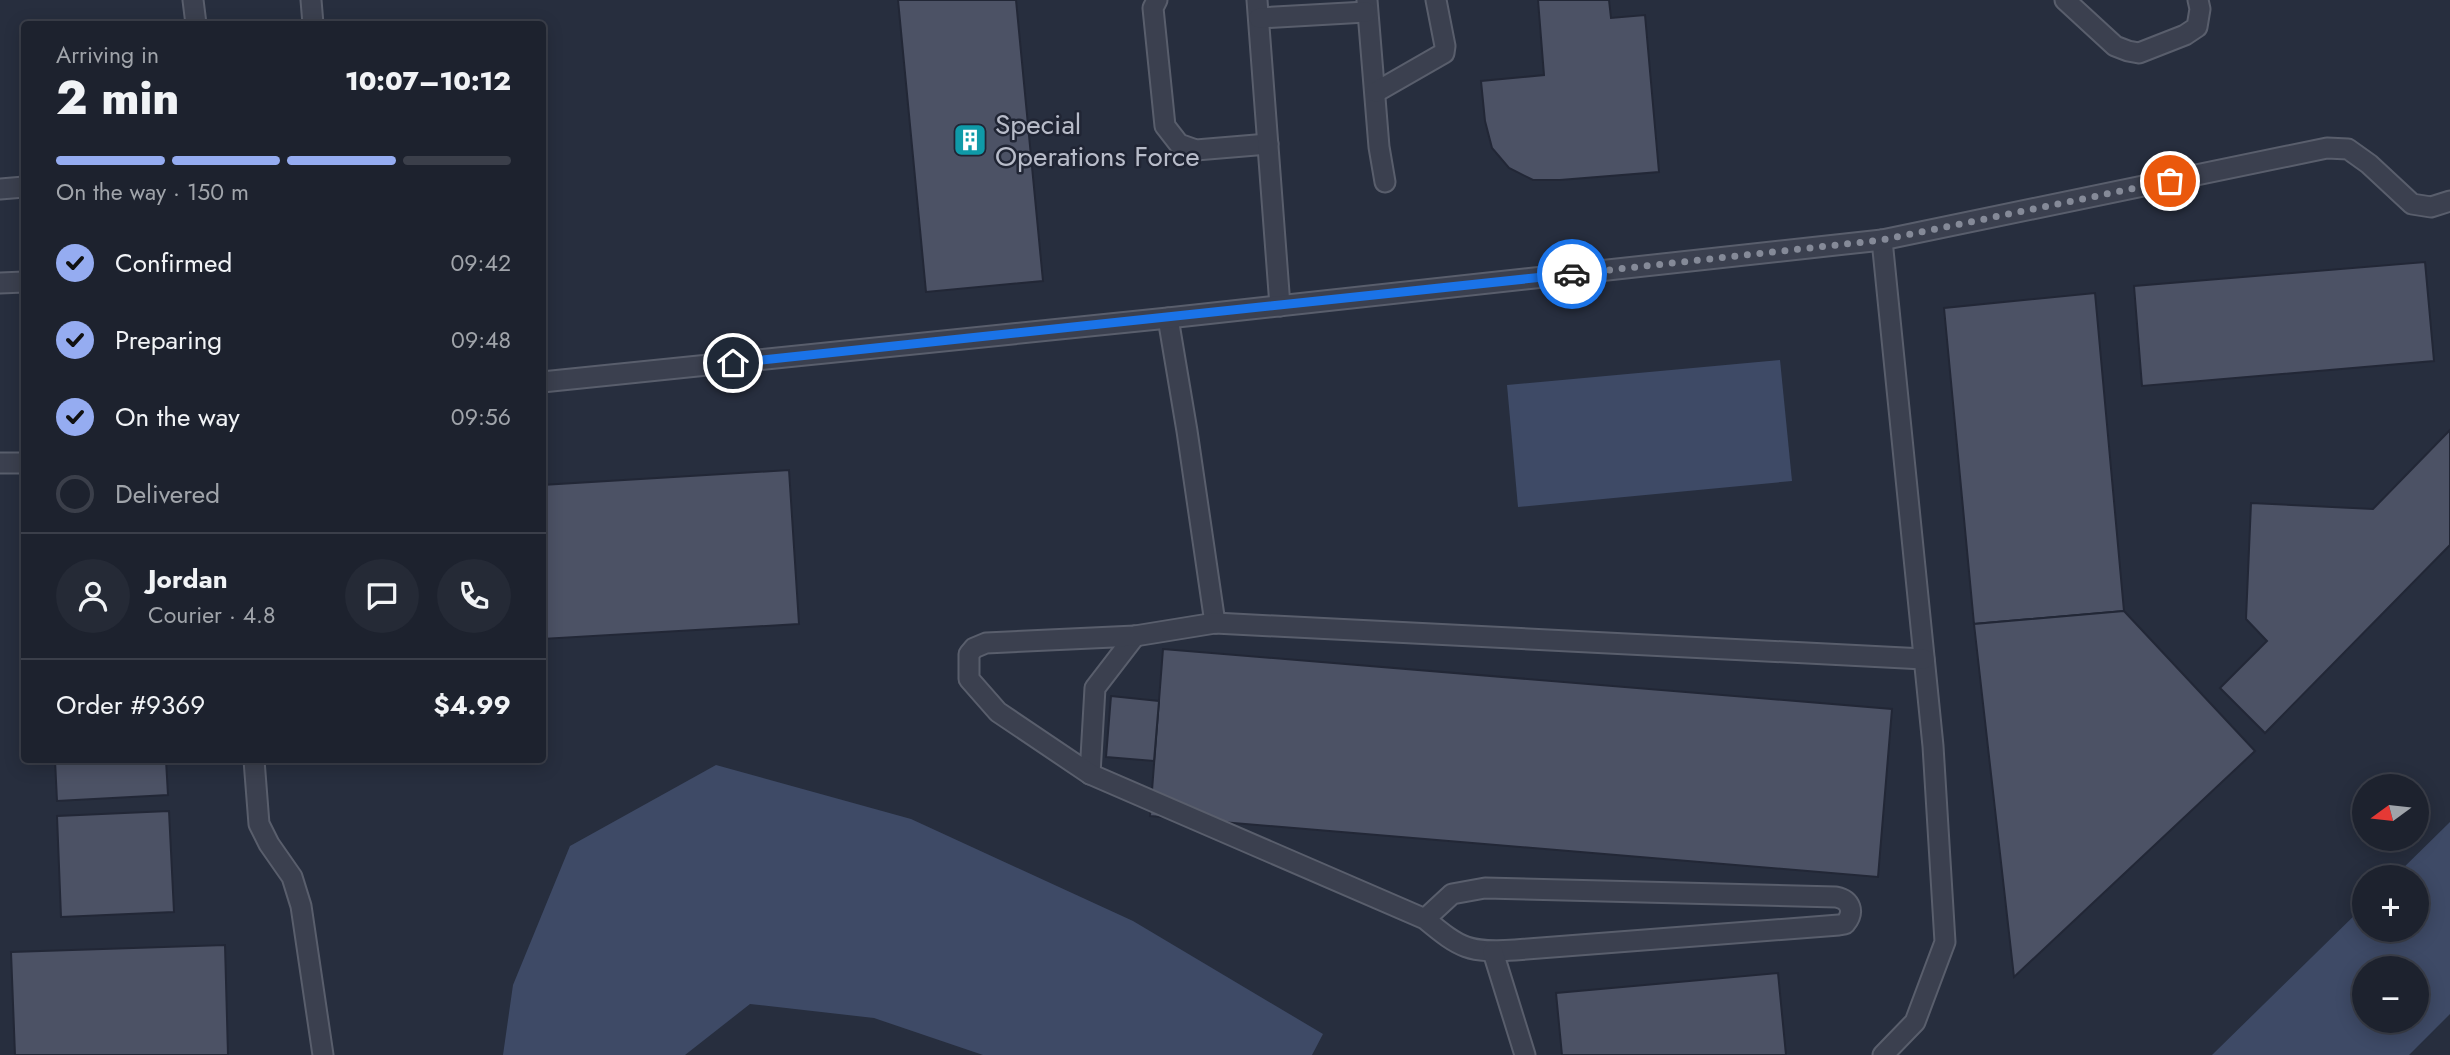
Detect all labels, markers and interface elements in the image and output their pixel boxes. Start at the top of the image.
text: Arriving in [56,38,159,72]
text: 10:07–10:12 [345,62,511,100]
text: 2 min [56,65,180,131]
place label: Special Operations Force [995,104,1200,177]
building icon: Special Operations Force [951,121,989,159]
pin [2140,151,2200,211]
icon: bag [2151,162,2189,200]
text: On the way · 150 m [56,175,249,209]
courier [1537,239,1607,309]
icon: check [56,244,94,282]
text: Confirmed [115,244,232,282]
text: 09:42 [451,246,511,280]
icon: car [1553,255,1591,293]
icon: check [56,321,94,359]
text: Preparing [115,321,222,359]
text: 09:48 [451,323,511,357]
pin [703,333,763,393]
icon: home [714,344,752,382]
icon: check [56,398,94,436]
text: On the way [115,398,240,436]
text: 09:56 [451,400,511,434]
text: Delivered [115,475,220,513]
button: person [56,559,130,633]
button: chat [345,559,419,633]
button: phone [437,559,511,633]
text: Jordan [148,560,228,598]
text: Courier · 4.8 [148,598,276,632]
text: Order #9369 [56,686,205,724]
text: $4.99 [434,686,511,724]
north arrow [2352,774,2429,850]
map controls [2352,774,2429,1033]
button: + [2352,865,2429,942]
button: − [2352,956,2429,1033]

